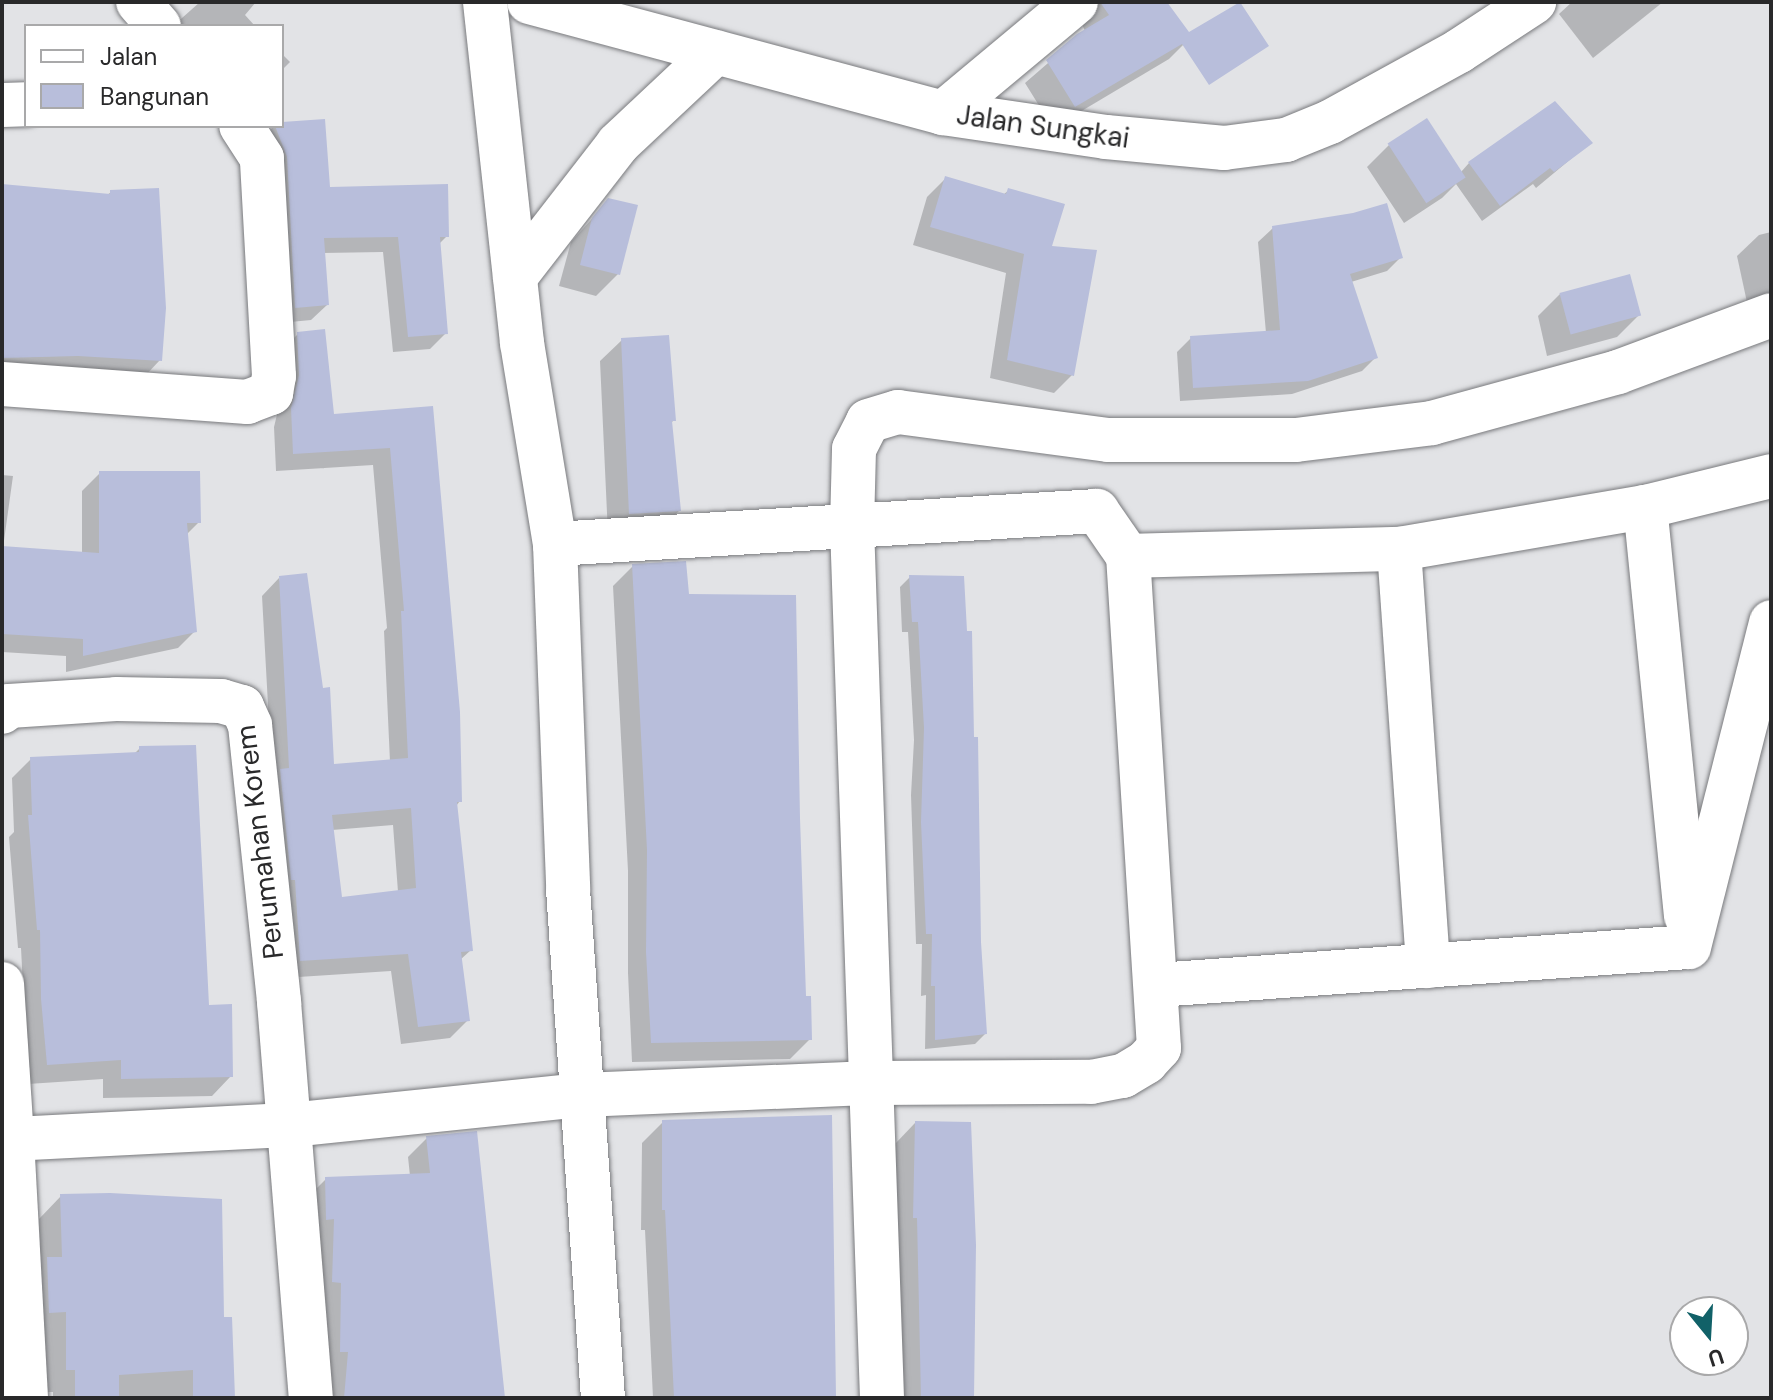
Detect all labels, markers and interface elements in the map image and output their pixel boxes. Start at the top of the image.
legend [24,24,284,128]
text: Jalan [100,41,157,72]
text: Bangunan [100,81,209,112]
street label: Jalan Sungkai [954,98,1132,156]
street label: Perumahan Korem [229,723,291,961]
north arrow [1669,1296,1749,1376]
text: U [1704,1341,1728,1374]

